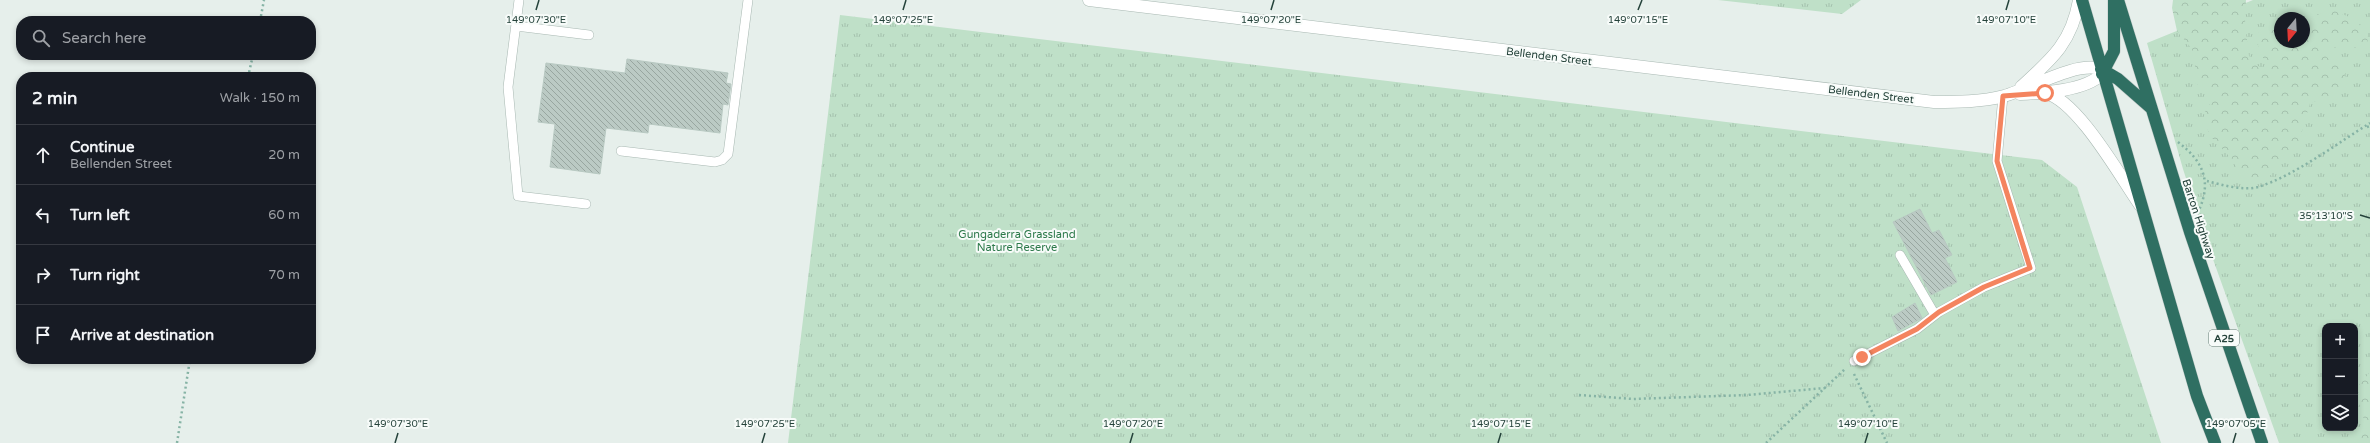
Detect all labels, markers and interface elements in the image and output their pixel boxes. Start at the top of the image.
north arrow [2274,12,2310,48]
text: 149°07'30"E [506,14,566,26]
text: 149°07'25"E [873,14,933,26]
text: 149°07'20"E [1241,14,1301,26]
text: 149°07'15"E [1608,14,1668,26]
text: 149°07'10"E [1976,14,2036,26]
search box [16,16,316,60]
icon: search [30,27,52,49]
text: Search here [62,29,146,47]
street label: Bellenden Street [1505,45,1593,68]
street label: Bellenden Street [1827,83,1915,106]
route start [2036,84,2054,102]
text: 2 min [32,88,77,109]
text: Walk · 150 m [220,90,300,106]
text: Continue [70,138,134,156]
icon: ahead [32,144,54,166]
text: 20 m [268,147,300,163]
text: Bellenden Street [70,156,172,172]
street label: Barton Highway [2179,177,2218,261]
icon: left [32,204,54,226]
text: Turn left [70,206,130,224]
text: 60 m [268,207,300,223]
text: 35°13'10"S [2299,210,2353,222]
park label: Gungaderra Grassland Nature Reserve [958,228,1076,254]
icon: right [32,264,54,286]
text: Turn right [70,266,140,284]
text: 70 m [268,267,300,283]
map controls [2322,323,2358,431]
button: + [2322,323,2358,359]
icon: arrive [32,324,54,346]
text: Arrive at destination [70,326,214,344]
road number: A25 [2209,330,2239,346]
route end [1853,348,1871,366]
button: − [2322,359,2358,395]
button: layers [2322,395,2358,431]
text: 149°07'30"E [368,418,428,430]
text: 149°07'25"E [735,418,795,430]
text: 149°07'20"E [1103,418,1163,430]
text: 149°07'15"E [1471,418,1531,430]
text: 149°07'10"E [1838,418,1898,430]
text: 149°07'05"E [2206,418,2266,430]

